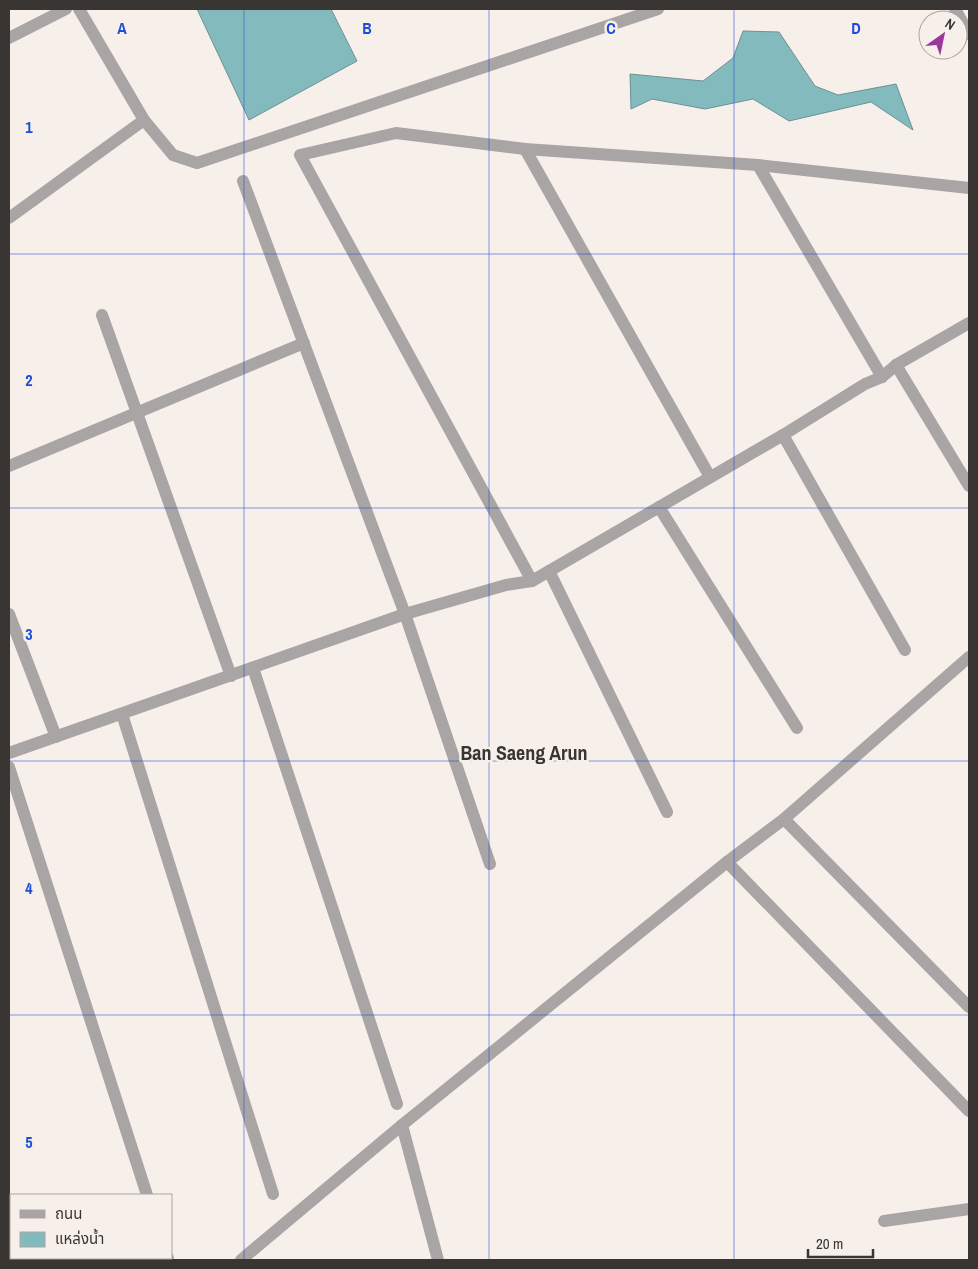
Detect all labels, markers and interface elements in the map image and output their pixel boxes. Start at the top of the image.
north arrow [918,10,968,60]
text: N [942,14,958,34]
text: A [117,17,127,39]
text: B [362,17,372,39]
text: C [606,17,616,39]
text: D [851,17,861,39]
text: 1 [25,116,33,138]
text: 2 [25,369,33,391]
text: 3 [25,623,33,645]
district label: Ban Saeng Arun [461,739,587,766]
text: 4 [25,877,33,899]
text: 5 [25,1131,33,1153]
legend [10,1194,172,1259]
text: ถนน [55,1203,82,1224]
scale bar [808,1226,873,1258]
text: แหล่งน้ำ [55,1228,104,1249]
text: 20 m [816,1233,843,1254]

